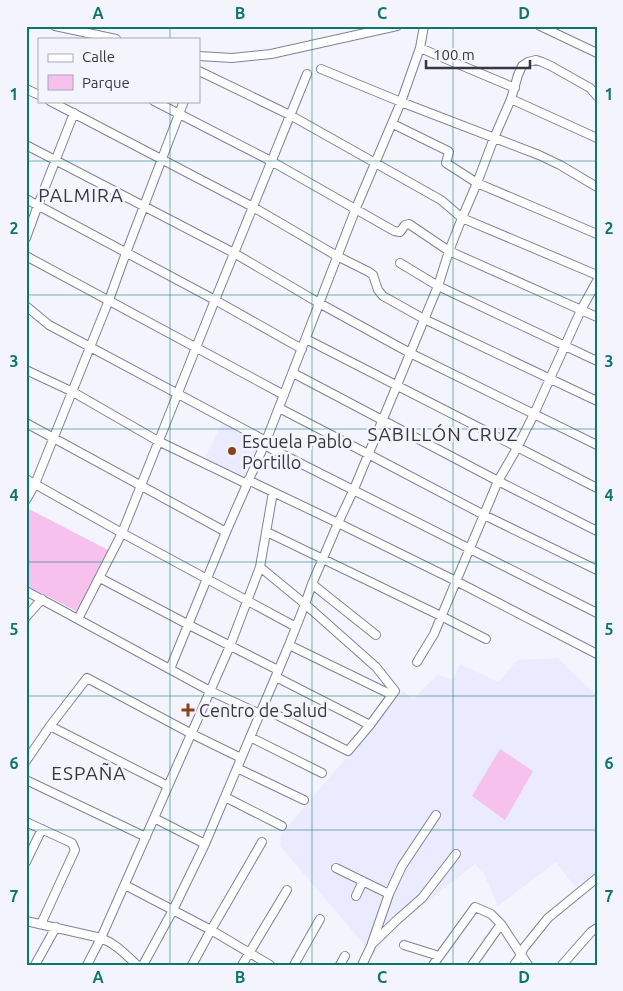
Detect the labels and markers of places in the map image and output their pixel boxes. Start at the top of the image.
place label: Escuela Pablo Portillo [242,431,352,472]
marker: Escuela Pablo Portillo [226,445,238,457]
place label: Centro de Salud [199,700,328,720]
marker: Centro de Salud [181,703,195,717]

